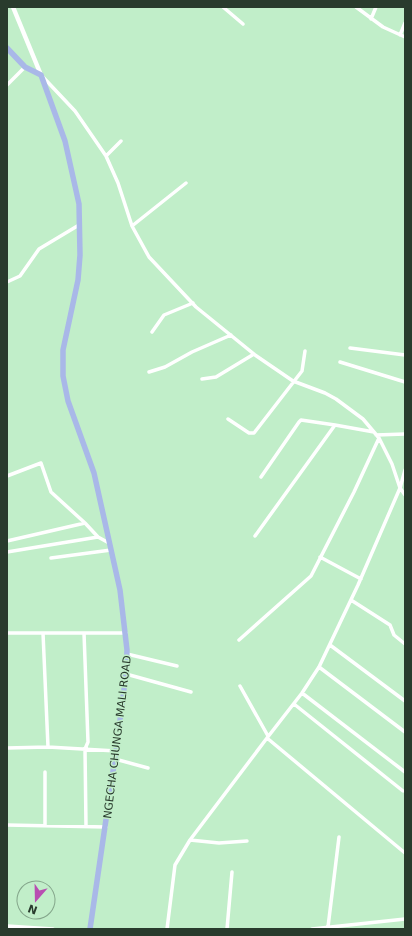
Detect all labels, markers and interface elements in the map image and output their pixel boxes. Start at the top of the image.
street label: NGECHA CHUNGA MALI ROAD [101,655,134,819]
north arrow [16,880,56,920]
text: N [26,901,39,917]

